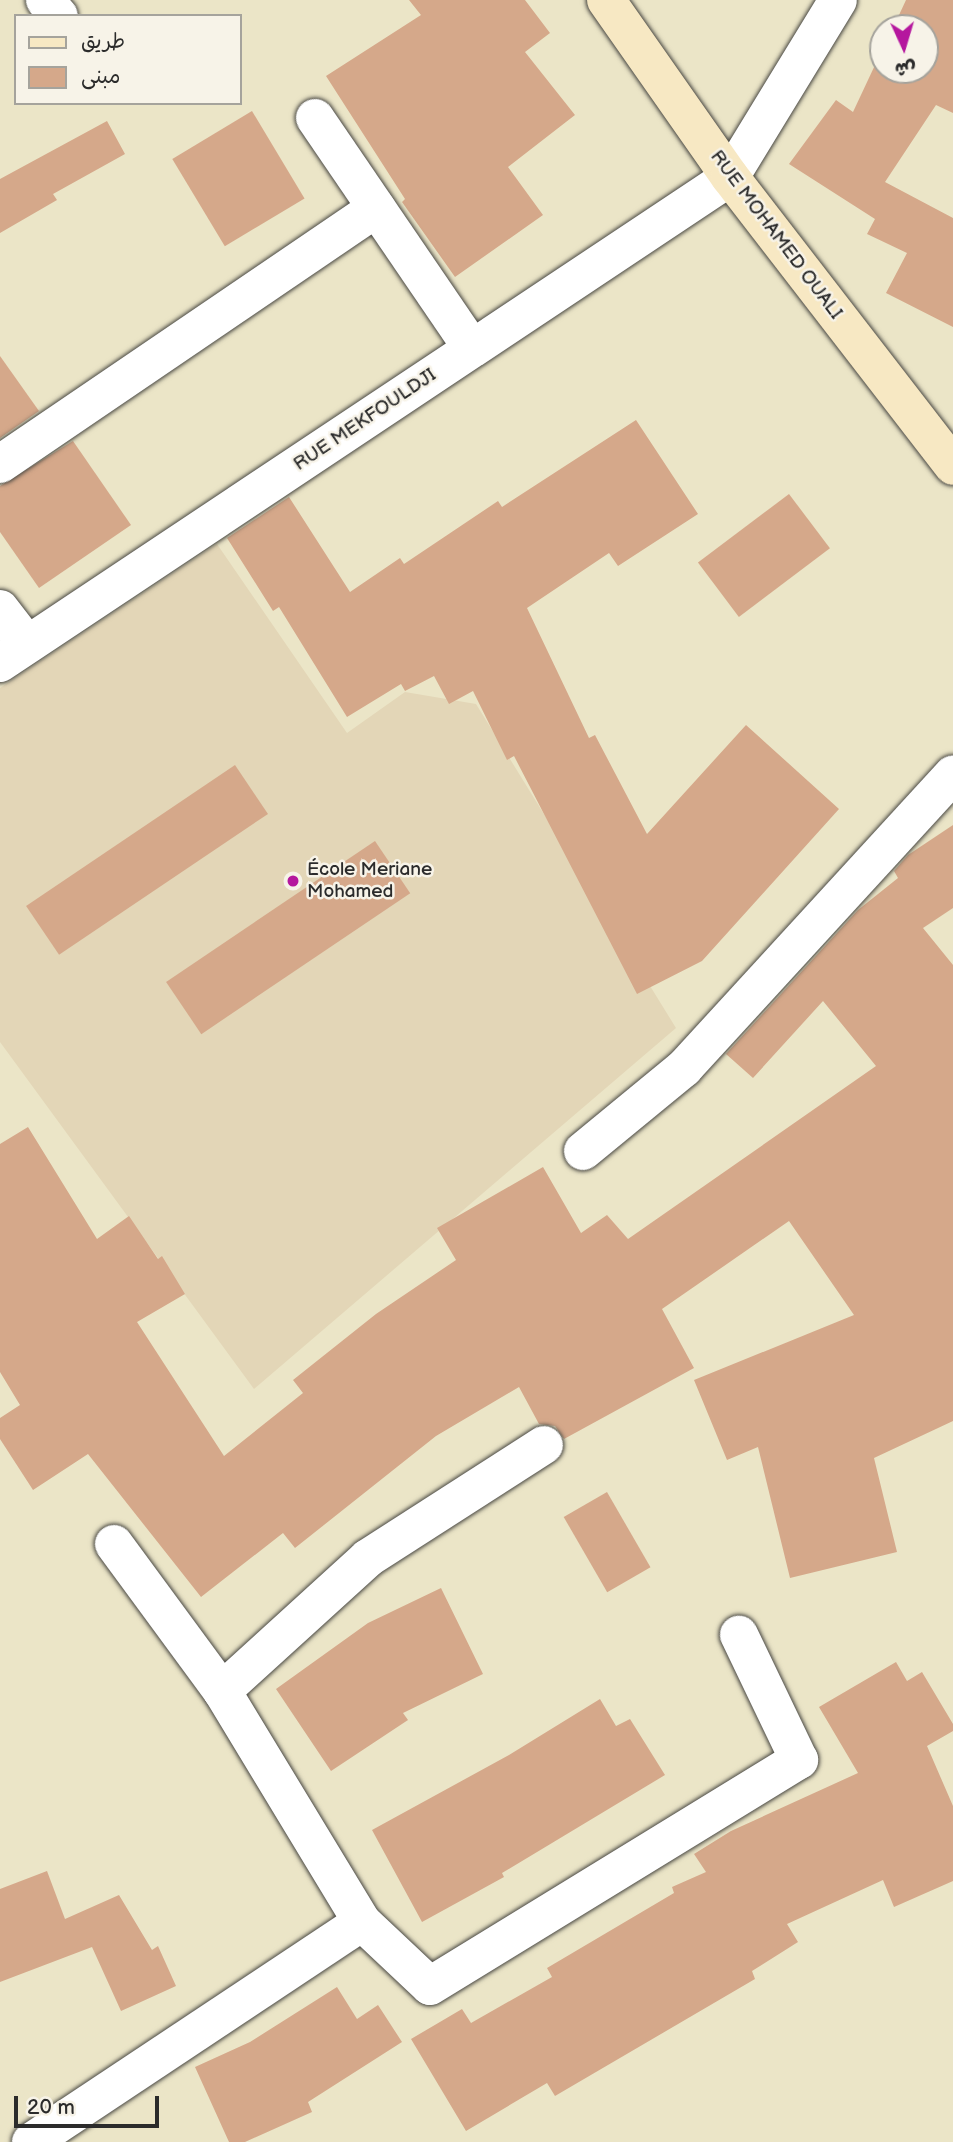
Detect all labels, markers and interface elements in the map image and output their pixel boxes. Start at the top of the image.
legend [14,14,242,105]
north arrow [869,14,939,84]
text: طريق [81,29,125,54]
text: ش [894,56,917,81]
text: مبنى [81,64,120,89]
street label: RUE MOHAMED OUALI [705,146,847,324]
street label: RUE MEKFOULDJI [289,364,441,476]
place label: École Meriane Mohamed [307,859,432,903]
marker: École Meriane Mohamed [285,873,301,889]
scale bar [18,2082,163,2126]
text: 20 m [27,2095,75,2120]

